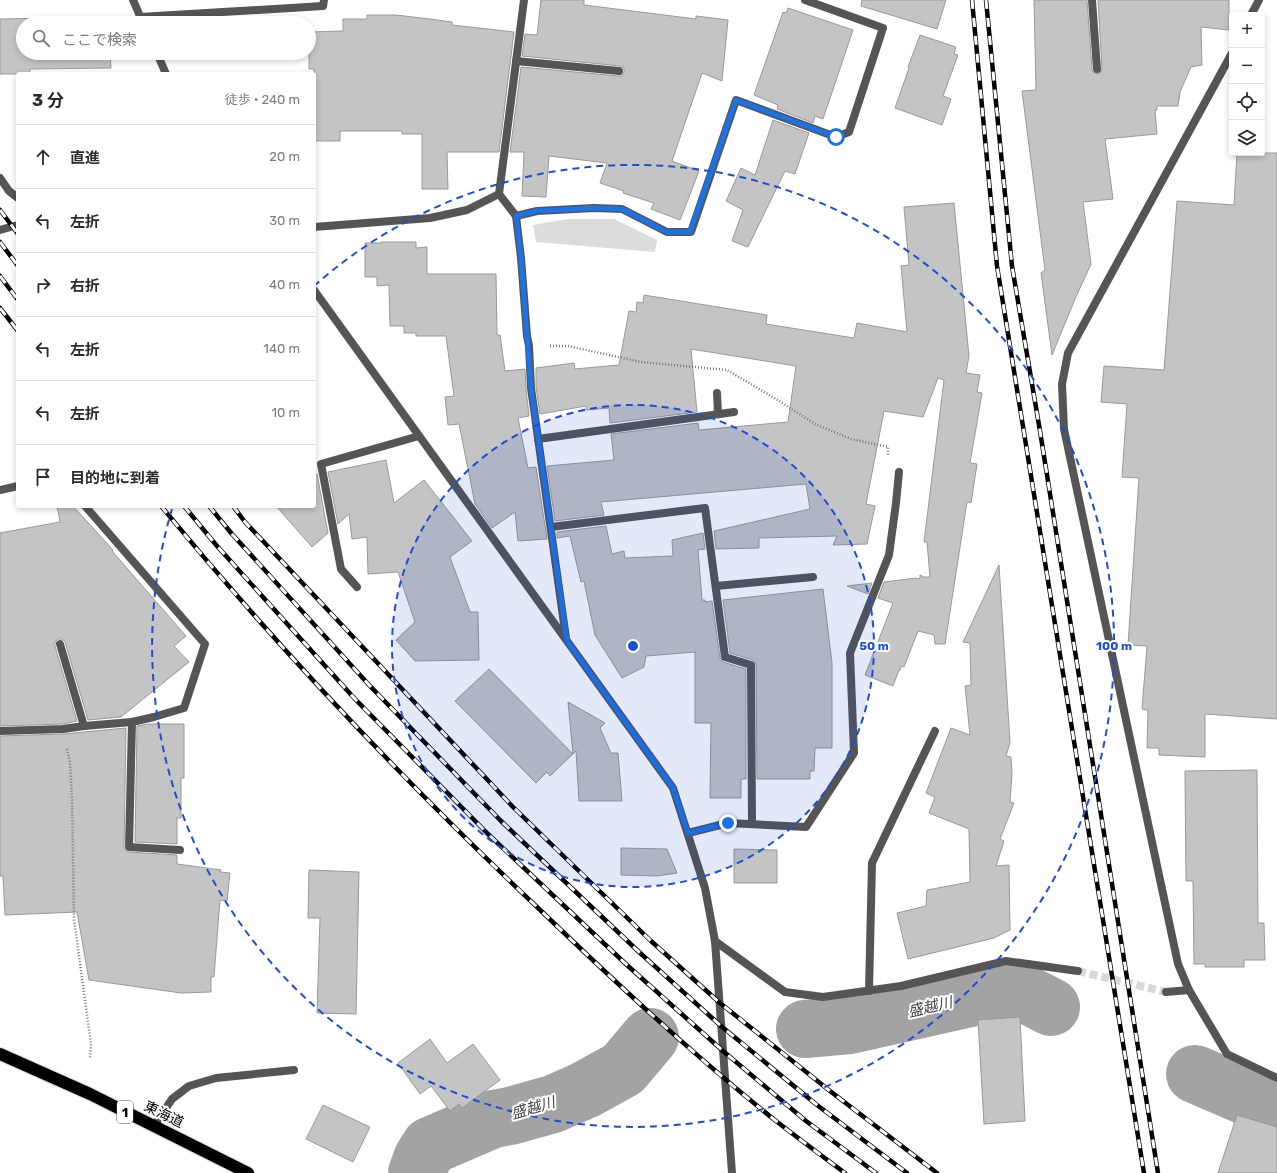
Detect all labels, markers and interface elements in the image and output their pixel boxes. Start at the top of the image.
map controls [1229,12,1265,156]
button: + [1229,12,1265,48]
search box [16,16,316,60]
icon: search [30,27,52,49]
text: ここで検索 [62,31,137,49]
button: − [1229,48,1265,84]
button: locate [1229,84,1265,120]
text: 3 分 [32,90,64,110]
text: 徒歩 · 240 m [225,92,300,107]
button: layers [1229,120,1265,156]
route start [827,128,845,146]
icon: ahead [32,146,54,168]
text: 直進 [70,149,100,167]
text: 20 m [269,149,300,164]
icon: left [32,210,54,232]
text: 左折 [70,213,100,231]
text: 30 m [269,213,300,228]
icon: right [32,274,54,296]
text: 右折 [70,277,100,295]
text: 40 m [269,277,300,292]
icon: left [32,338,54,360]
text: 左折 [70,341,100,359]
text: 140 m [263,341,300,356]
icon: left [32,402,54,424]
text: 左折 [70,405,100,423]
text: 10 m [271,405,300,420]
icon: arrive [32,466,54,488]
text: 目的地に到着 [70,469,160,487]
centre of rings [626,639,640,653]
text: 50 m [859,639,889,653]
text: 100 m [1096,639,1132,653]
route end [719,814,737,832]
water label: 盛越川 [906,993,956,1021]
water label: 盛越川 [509,1093,559,1123]
street label: 東海道 [141,1098,186,1131]
road number: 1 [117,1101,133,1123]

